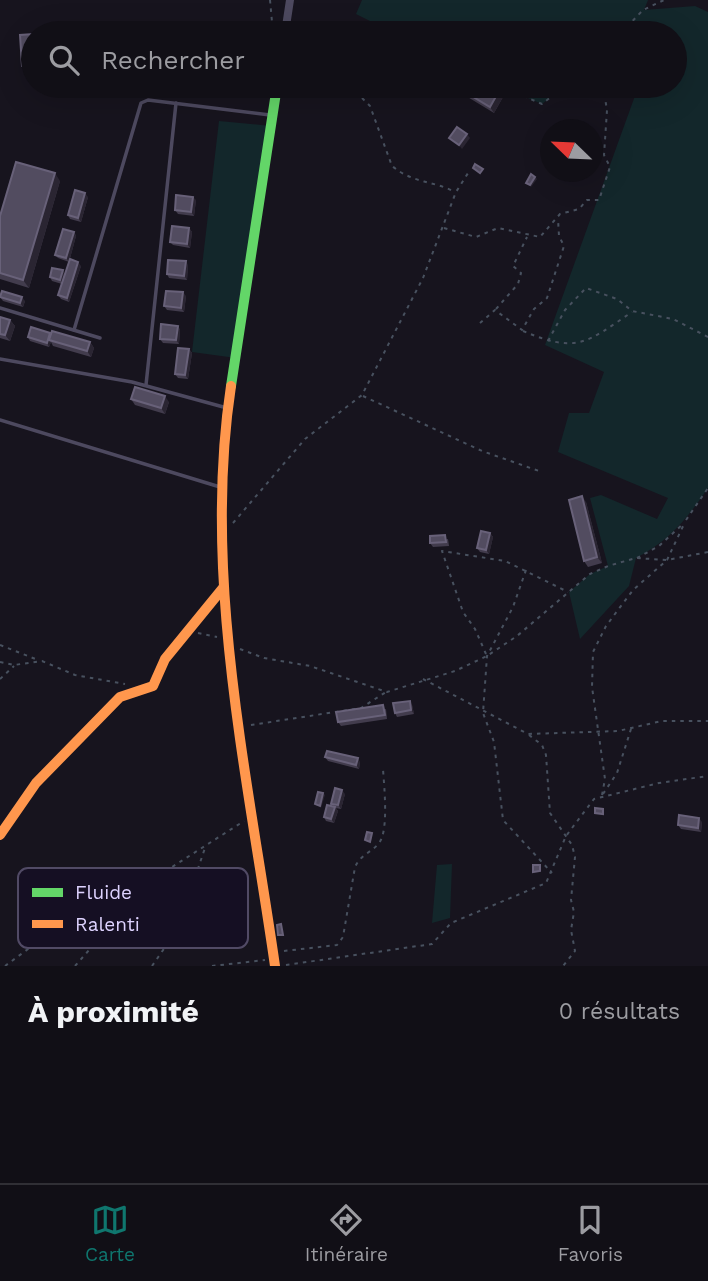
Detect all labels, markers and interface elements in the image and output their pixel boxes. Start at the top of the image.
search box [21,21,687,98]
icon: search [45,41,83,79]
text: Rechercher [101,45,245,75]
north arrow [540,119,603,182]
legend [18,868,248,948]
text: Fluide [75,881,132,904]
text: Ralenti [75,913,140,936]
text: À proximité [28,994,199,1029]
text: 0 résultats [559,998,680,1025]
tab: Carte [85,1201,135,1266]
tab: Itinéraire [305,1201,388,1266]
tab: Favoris [558,1201,623,1266]

